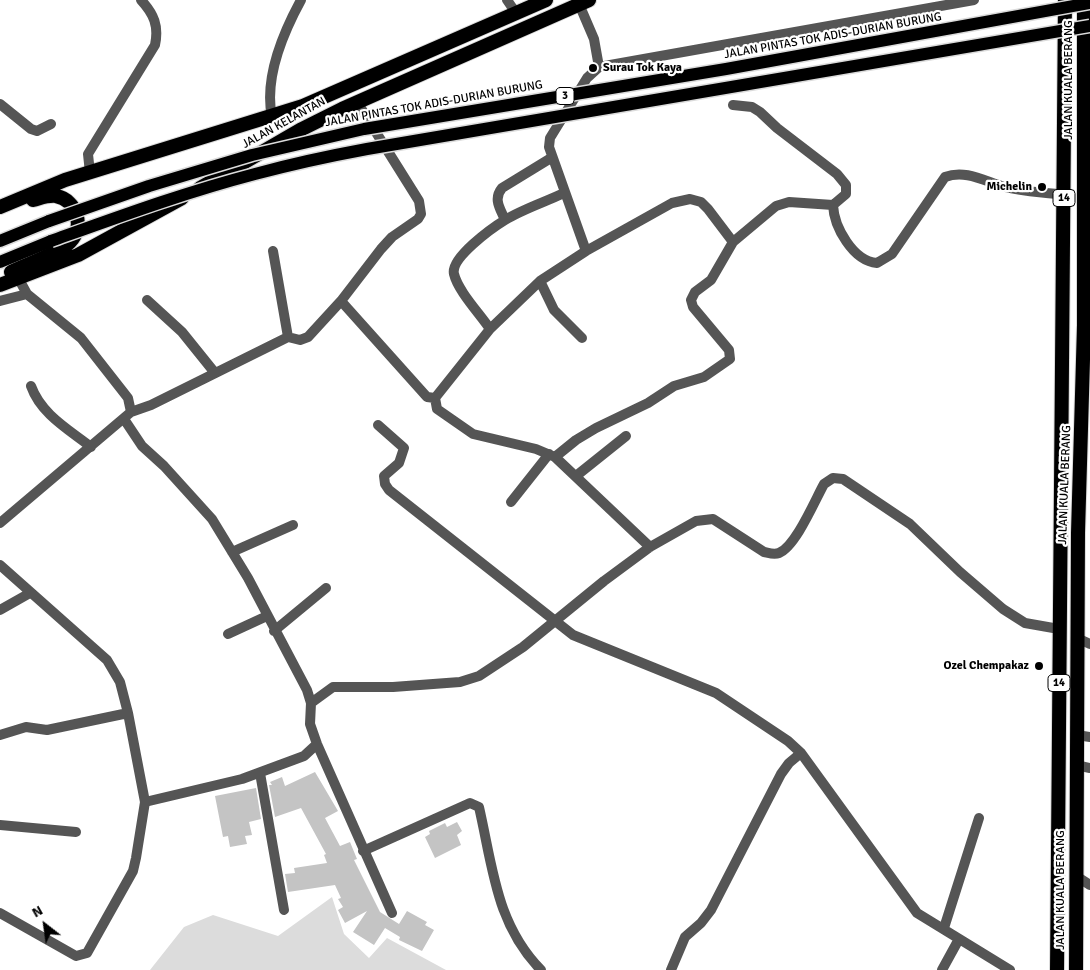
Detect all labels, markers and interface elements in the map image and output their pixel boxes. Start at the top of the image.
street label: JALAN PINTAS TOK ADIS-DURIAN BURUNG [723,10,943,62]
street label: JALAN KUALA BERANG [1062,20,1076,140]
place label: Surau Tok Kaya [603,61,682,75]
marker: Surau Tok Kaya [587,62,599,74]
street label: JALAN PINTAS TOK ADIS-DURIAN BURUNG [324,78,544,130]
road number: 3 [556,88,574,104]
street label: JALAN KELANTAN [240,94,328,152]
place label: Michelin [987,180,1032,194]
marker: Michelin [1036,181,1048,193]
road number: 14 [1053,190,1075,207]
street label: JALAN KUALA BERANG [1056,425,1074,545]
place label: Ozel Chempakaz [944,659,1029,673]
marker: Ozel Chempakaz [1033,660,1045,672]
road number: 14 [1048,674,1070,691]
street label: JALAN KUALA BERANG [1054,830,1068,950]
north arrow [20,900,70,950]
text: N [29,902,46,921]

